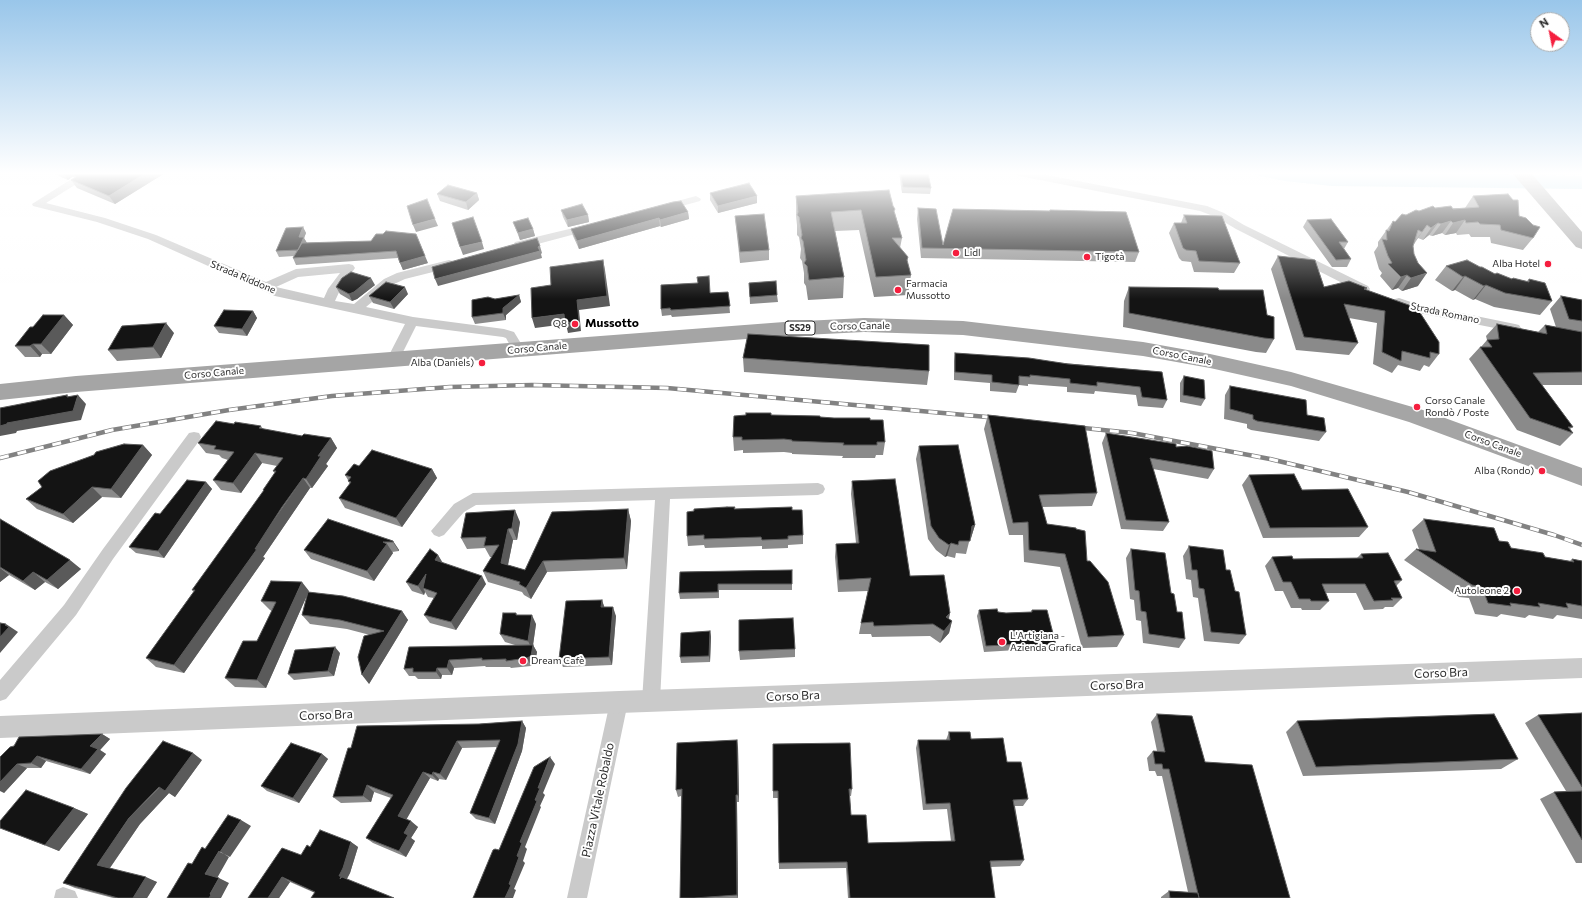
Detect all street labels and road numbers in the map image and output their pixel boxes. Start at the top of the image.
street label: Strada Riddone [209,258,277,296]
street label: Strada Romano [1410,300,1480,326]
street label: Corso Canale [830,319,890,333]
road number: SS29 [785,321,815,335]
street label: Corso Canale [507,339,567,357]
street label: Corso Canale [1151,344,1213,368]
street label: Corso Canale [184,364,244,382]
street label: Corso Canale [1463,428,1523,460]
street label: Corso Bra [1414,665,1468,681]
street label: Corso Bra [1090,677,1144,693]
street label: Corso Bra [766,688,820,704]
street label: Corso Bra [299,707,353,723]
street label: Piazza Vitale Robaldo [579,741,617,859]

